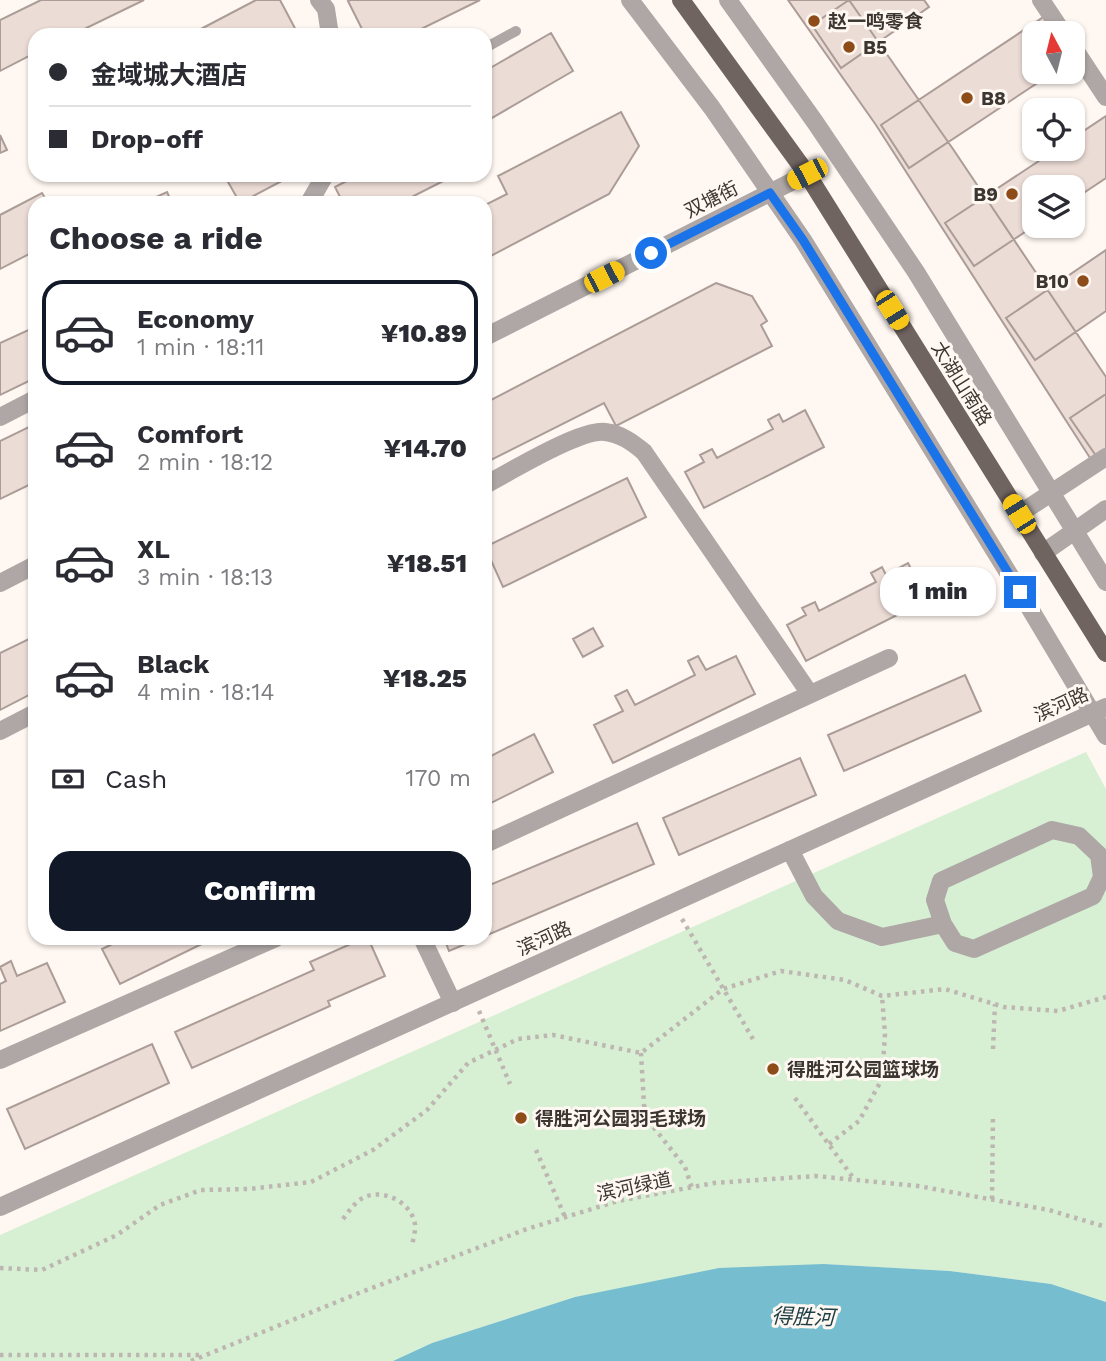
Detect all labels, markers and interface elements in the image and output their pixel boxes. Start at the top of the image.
place label: 赵一鸣零食 [828,10,924,33]
marker: 赵一鸣零食 [806,13,822,29]
north arrow [1022,21,1085,84]
map controls [1022,21,1085,238]
place label: B5 [863,36,887,59]
marker: B5 [841,39,857,55]
text: 金域城大酒店 [91,60,247,90]
place label: B8 [981,87,1006,110]
marker: B8 [959,90,975,106]
button: locate [1022,98,1085,161]
text: Drop-off [91,124,203,154]
car [784,155,831,193]
button: layers [1022,175,1085,238]
street label: 双塘街 [681,176,742,223]
place label: B9 [973,183,998,206]
marker: B9 [1004,186,1020,202]
text: Choose a ride [49,219,263,257]
route start [635,237,667,269]
car [581,258,628,296]
place label: B10 [1036,270,1069,293]
marker: B10 [1075,273,1091,289]
car [872,287,913,333]
icon: car [53,301,116,364]
text: Economy [137,304,254,334]
text: ¥10.89 [381,318,467,348]
text: 1 min · 18:11 [137,334,264,361]
street label: 太湖山南路 [927,337,997,430]
icon: car [53,416,116,479]
text: Comfort [137,419,243,449]
text: ¥14.70 [384,433,467,463]
text: 2 min · 18:12 [137,449,273,476]
car [999,491,1040,537]
icon: car [53,531,116,594]
text: XL [137,534,170,564]
text: ¥18.51 [387,548,467,578]
text: 3 min · 18:13 [137,564,273,591]
callout: 1 min [880,568,996,616]
route end [1004,576,1036,608]
text: 1 min [908,578,968,605]
icon: car [53,646,116,709]
text: Black [137,649,209,679]
text: ¥18.25 [383,663,467,693]
text: 4 min · 18:14 [137,679,275,706]
street label: 滨河路 [1030,682,1092,727]
icon: cash [49,760,87,798]
text: Cash [105,764,167,794]
text: 170 m [406,765,471,792]
button: Confirm [49,851,471,931]
street label: 滨河路 [513,916,575,961]
place label: 得胜河公园篮球场 [787,1058,939,1081]
marker: 得胜河公园篮球场 [765,1061,781,1077]
place label: 得胜河公园羽毛球场 [535,1107,706,1130]
marker: 得胜河公园羽毛球场 [513,1110,529,1126]
street label: 滨河绿道 [595,1167,674,1206]
water label: 得胜河 [771,1303,839,1330]

